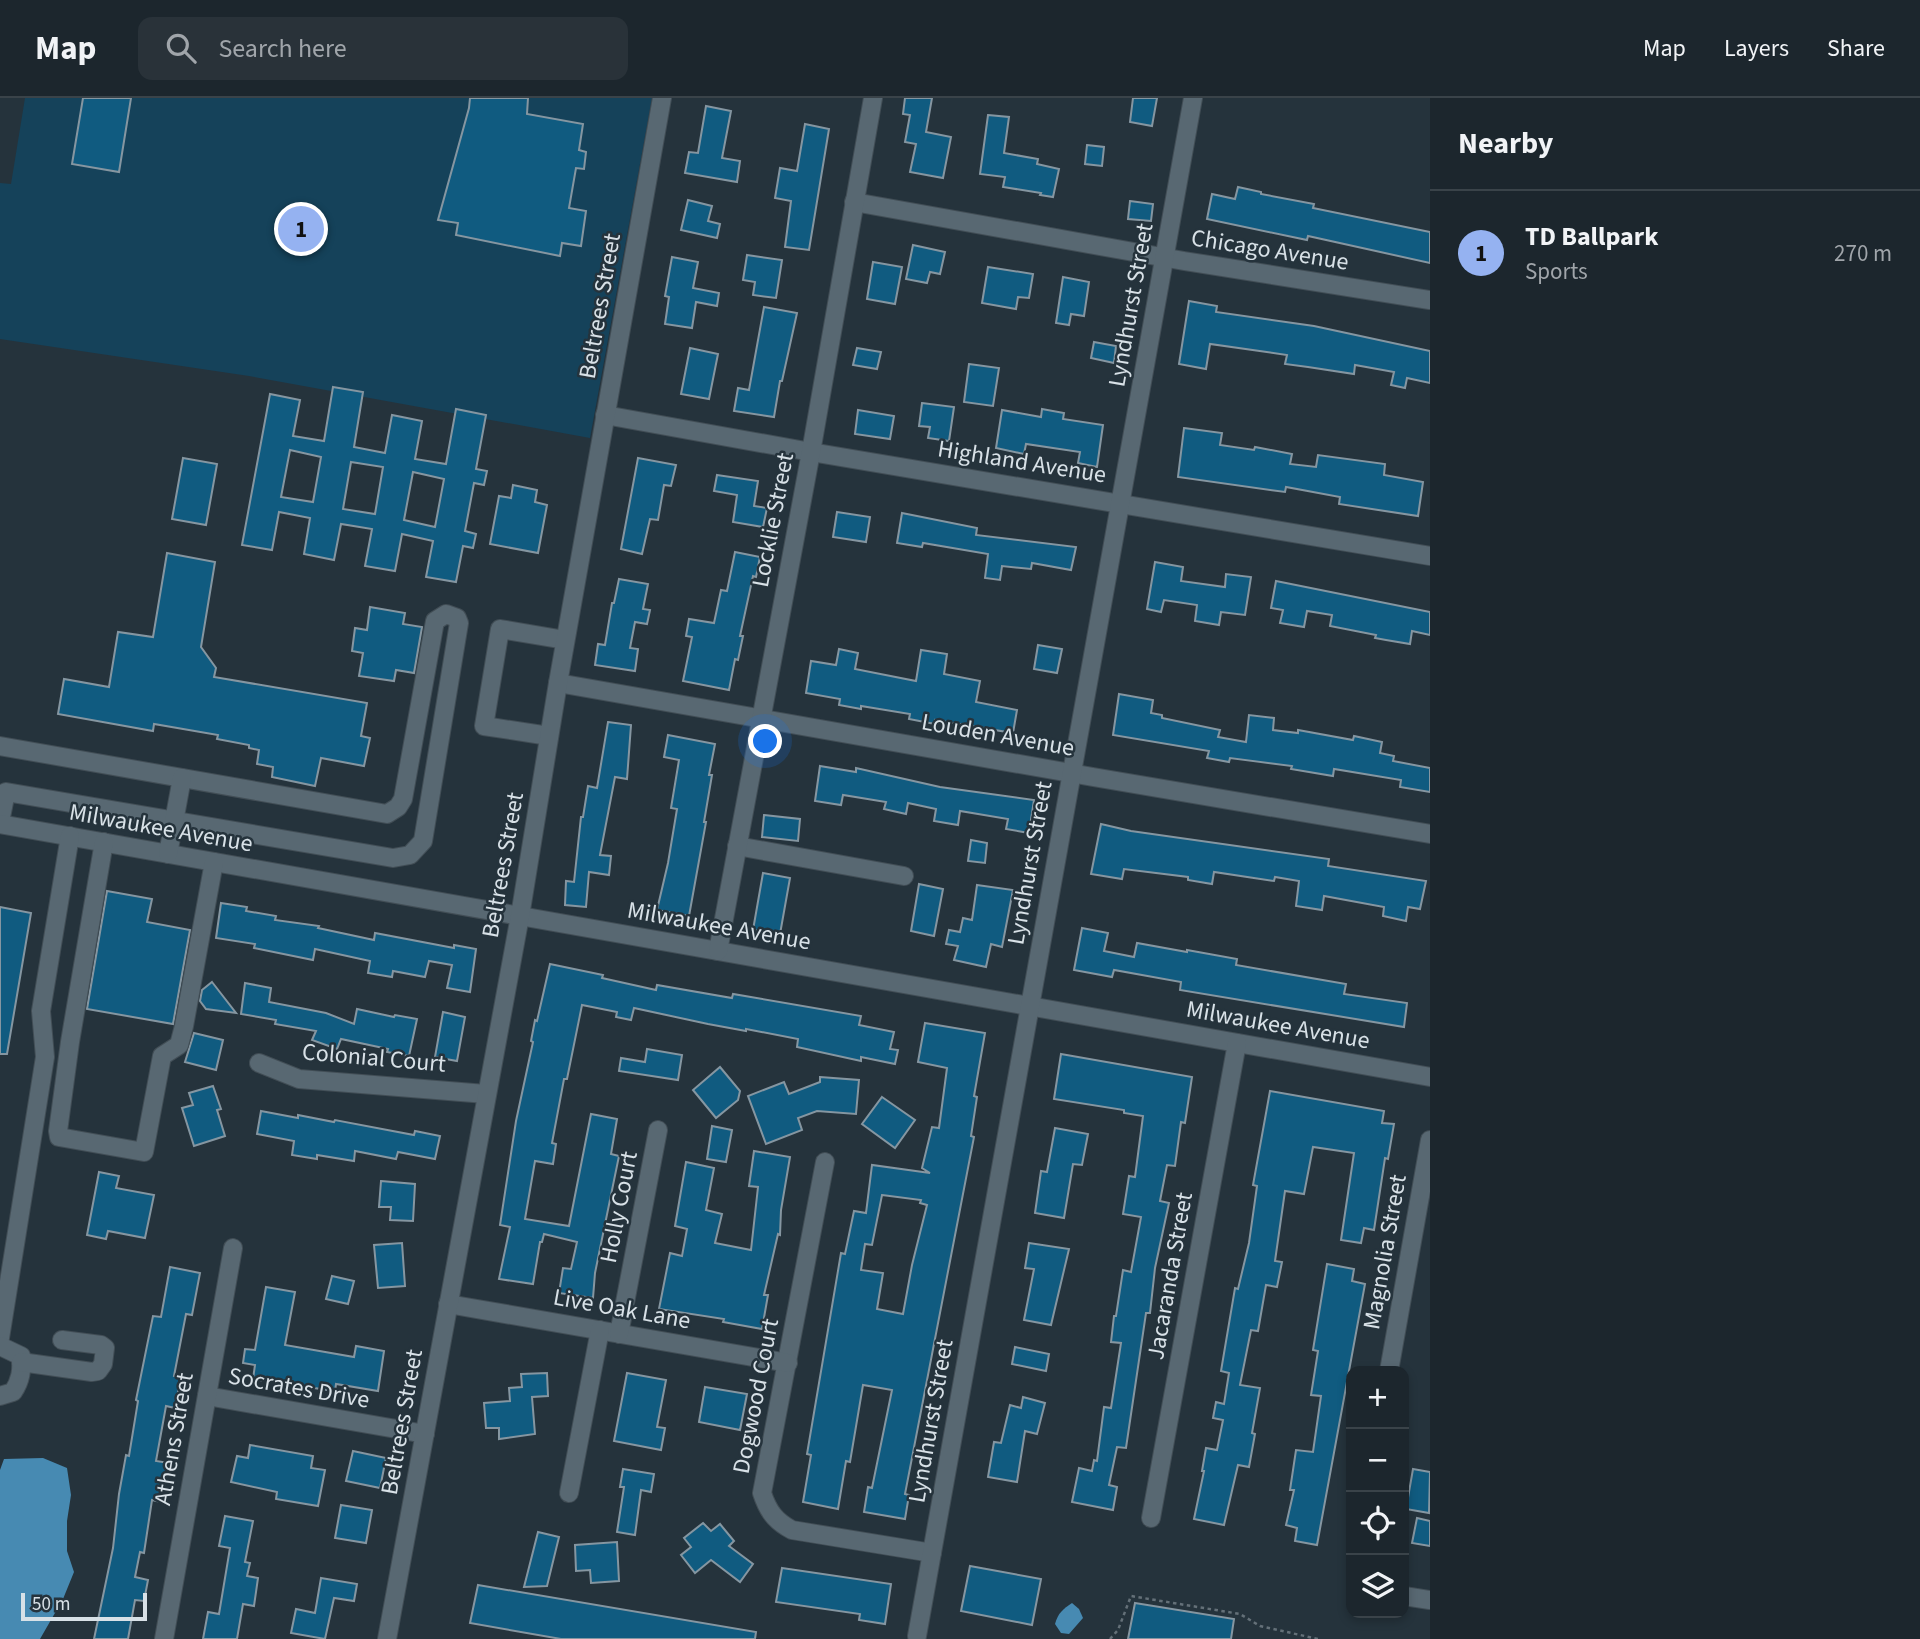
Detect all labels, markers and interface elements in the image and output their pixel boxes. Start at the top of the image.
search box [138,17,628,80]
text: Map [35,25,96,72]
icon: search [162,29,200,67]
text: Search here [218,30,347,67]
text: Map [1643,31,1686,66]
text: Layers [1724,31,1789,66]
text: Share [1827,31,1885,66]
text: Nearby [1458,122,1553,165]
pin: 1 [278,203,324,255]
text: TD Ballpark [1525,218,1658,255]
street label: Lyndhurst Street [1099,220,1163,390]
street label: Chicago Avenue [1189,220,1351,280]
street label: Beltrees Street [570,231,630,381]
text: 1 [1475,237,1487,270]
text: 270 m [1834,237,1892,270]
text: Sports [1525,255,1588,288]
street label: Highland Avenue [935,431,1109,493]
street label: Locklie Street [743,450,803,590]
street label: Louden Avenue [919,704,1077,766]
your location [748,724,782,758]
street label: Lyndhurst Street [998,778,1062,948]
street label: Beltrees Street [473,790,533,940]
street label: Milwaukee Avenue [67,795,255,861]
street label: Milwaukee Avenue [625,893,813,959]
street label: Milwaukee Avenue [1184,992,1372,1058]
street label: Colonial Court [301,1034,447,1082]
street label: Holly Court [591,1148,647,1266]
street label: Magnolia Street [1354,1172,1416,1332]
street label: Jacaranda Street [1138,1189,1202,1363]
street label: Live Oak Lane [551,1280,693,1338]
street label: Dogwood Court [724,1315,788,1477]
street label: Lyndhurst Street [899,1336,963,1506]
street label: Beltrees Street [372,1347,432,1497]
street label: Socrates Drive [226,1358,372,1418]
map controls [1346,1366,1409,1618]
button: + [1346,1366,1409,1429]
street label: Athens Street [145,1370,203,1508]
button: − [1346,1429,1409,1492]
button: locate [1346,1492,1409,1555]
button: layers [1346,1555,1409,1618]
scale bar [21,1590,147,1622]
text: 50 m [32,1591,70,1618]

